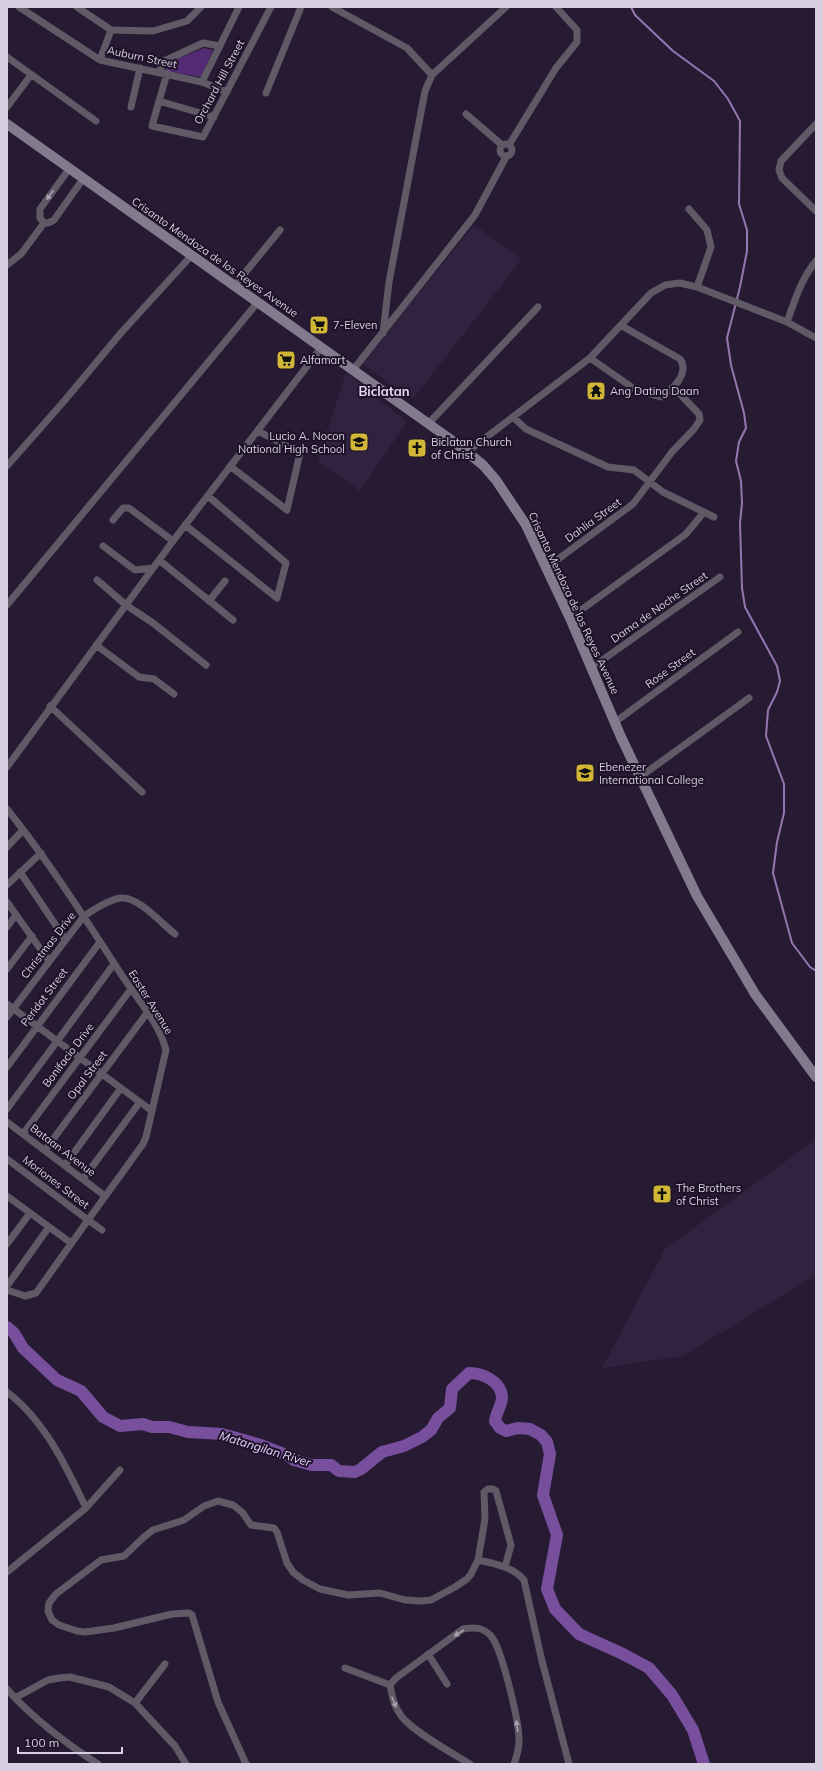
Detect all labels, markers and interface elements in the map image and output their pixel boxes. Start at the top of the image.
street label: Orchard Hill Street [191,37,247,127]
street label: Auburn Street [106,43,178,71]
one-way arrow [46,190,54,200]
street label: Crisanto Mendoza de los Reyes Avenue [129,194,301,320]
supermarket icon: 7-Eleven [308,314,330,336]
place label: 7-Eleven [333,318,378,332]
supermarket icon: Alfamart [275,349,297,371]
place label: Alfamart [300,353,346,367]
temple icon: Ang Dating Daan [585,380,607,402]
district label: Biclatan [358,383,410,399]
place label: Ang Dating Daan [610,384,699,398]
place label: Lucio A. Nocon National High School [238,429,345,456]
school or university icon: Lucio A. Nocon National High School [348,431,370,453]
place label: Biclatan Church of Christ [431,435,512,462]
church icon: Biclatan Church of Christ [406,437,428,459]
street label: Dahlia Street [562,495,624,545]
street label: Crisanto Mendoza de los Reyes Avenue [525,509,623,697]
street label: Dama de Noche Street [608,568,710,646]
street label: Rose Street [642,645,698,691]
place label: Ebenezer International College [599,760,704,787]
school or university icon: Ebenezer International College [574,762,596,784]
street label: Christmas Drive [18,909,78,981]
street label: Peridot Street [18,965,71,1029]
street label: Easter Avenue [126,967,176,1037]
street label: Bonifacio Drive [39,1020,97,1090]
street label: Opal Street [64,1048,110,1102]
street label: Bataan Avenue [27,1121,99,1179]
street label: Moriones Street [20,1152,92,1212]
place label: The Brothers of Christ [676,1181,741,1208]
church icon: The Brothers of Christ [651,1183,673,1205]
water label: Matangilan River [218,1428,313,1470]
one-way arrow [453,1629,465,1636]
one-way arrow [391,1696,398,1708]
one-way arrow [514,1720,520,1732]
scale bar [18,1729,122,1755]
text: 100 m [24,1735,59,1750]

